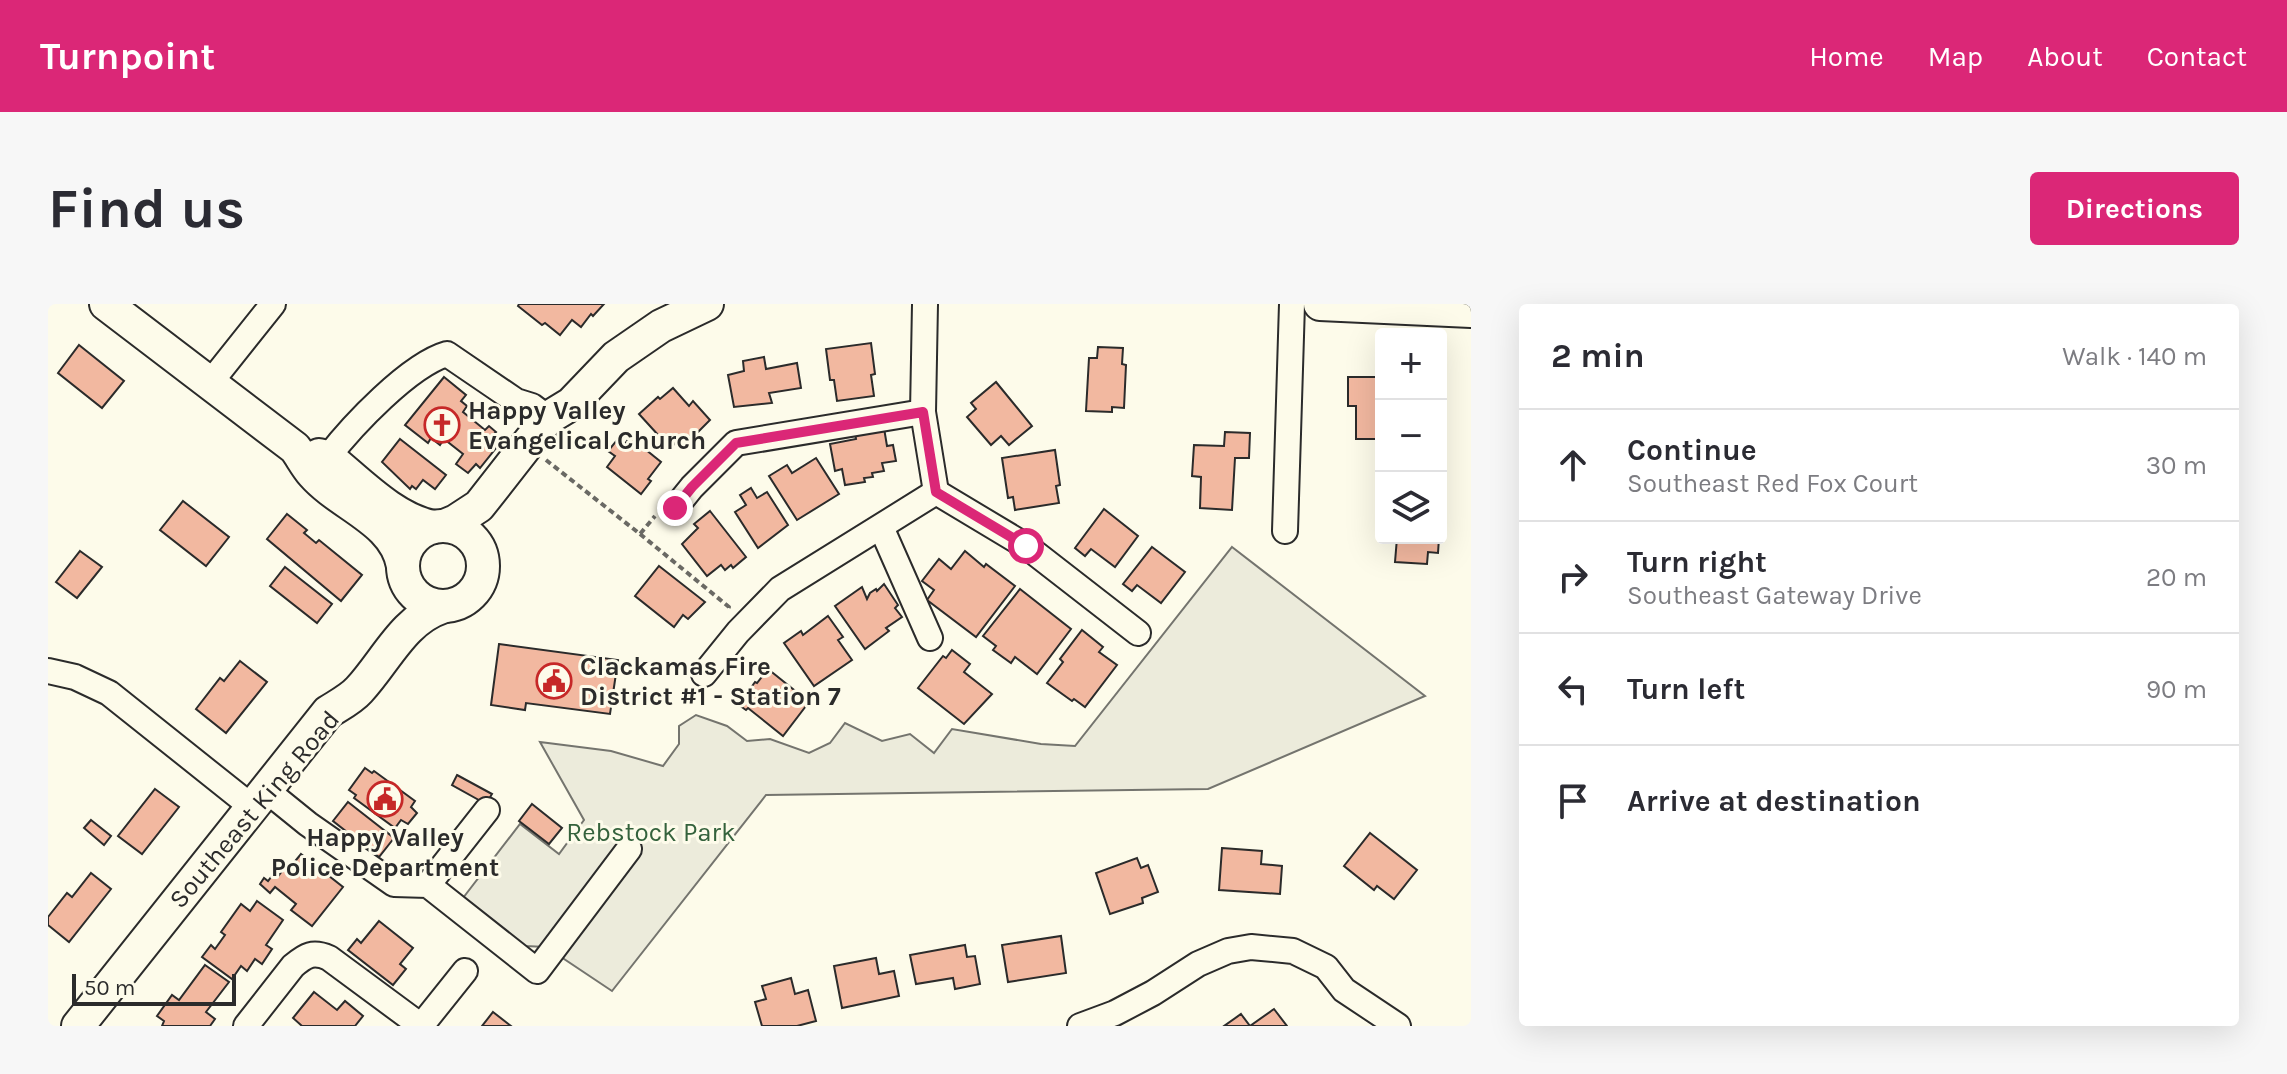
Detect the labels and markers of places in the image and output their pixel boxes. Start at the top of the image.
place label: Happy Valley Evangelical Church [468,395,706,456]
church icon: Happy Valley Evangelical Church [423,406,461,444]
place label: Clackamas Fire District #1 - Station 7 [580,651,841,712]
public building icon: Clackamas Fire District #1 - Station 7 [535,662,573,700]
public building icon: Happy Valley Police Department [366,780,404,818]
place label: Happy Valley Police Department [271,822,499,883]

